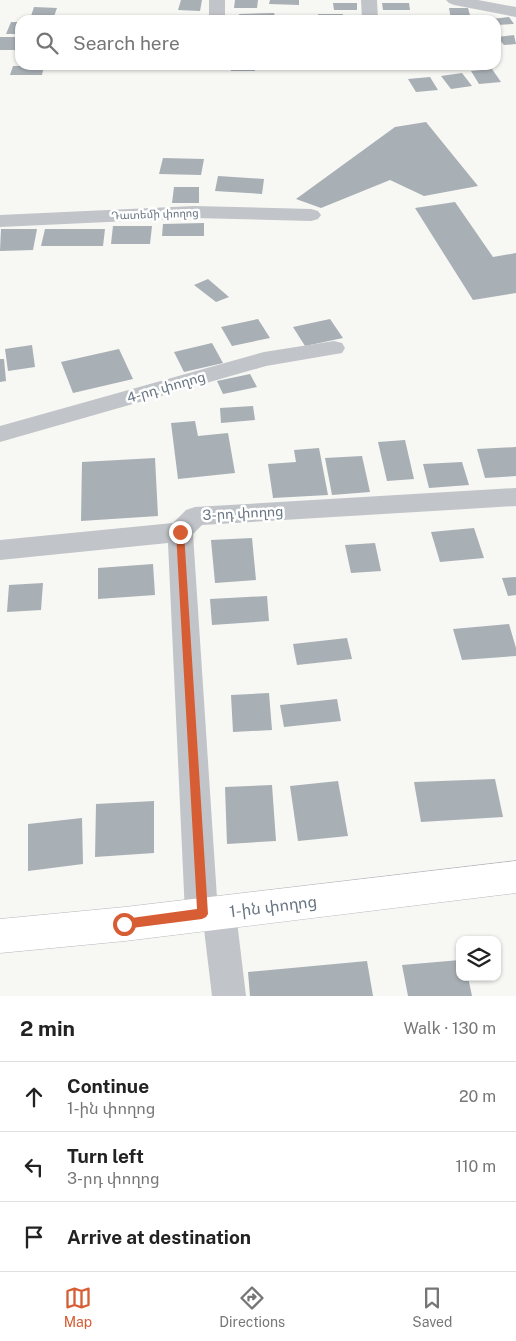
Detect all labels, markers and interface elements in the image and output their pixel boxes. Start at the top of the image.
search box [15,15,501,70]
icon: search [33,29,61,57]
text: Search here [73,32,180,54]
street label: Դատեմի փողոց [111,206,199,223]
street label: 4-րդ փողոց [125,368,207,406]
street label: 3-րդ փողոց [202,503,284,523]
route end [169,521,192,544]
street label: 1-ին փողոց [228,892,318,921]
route start [113,913,136,936]
map controls [456,936,501,981]
button: layers [456,936,501,981]
text: 2 min [20,1016,75,1041]
text: Walk · 130 m [403,1019,496,1038]
text: Continue [67,1075,149,1097]
icon: ahead [20,1083,48,1111]
text: 20 m [459,1087,496,1106]
text: 1-ին փողոց [67,1099,155,1118]
text: Turn left [67,1145,144,1167]
icon: left [20,1153,48,1181]
text: 110 m [455,1157,496,1176]
text: 3-րդ փողոց [67,1169,160,1188]
icon: arrive [20,1223,48,1251]
text: Arrive at destination [67,1226,251,1248]
tab: Map [64,1284,92,1330]
tab: Directions [219,1284,285,1330]
tab: Saved [412,1284,452,1330]

